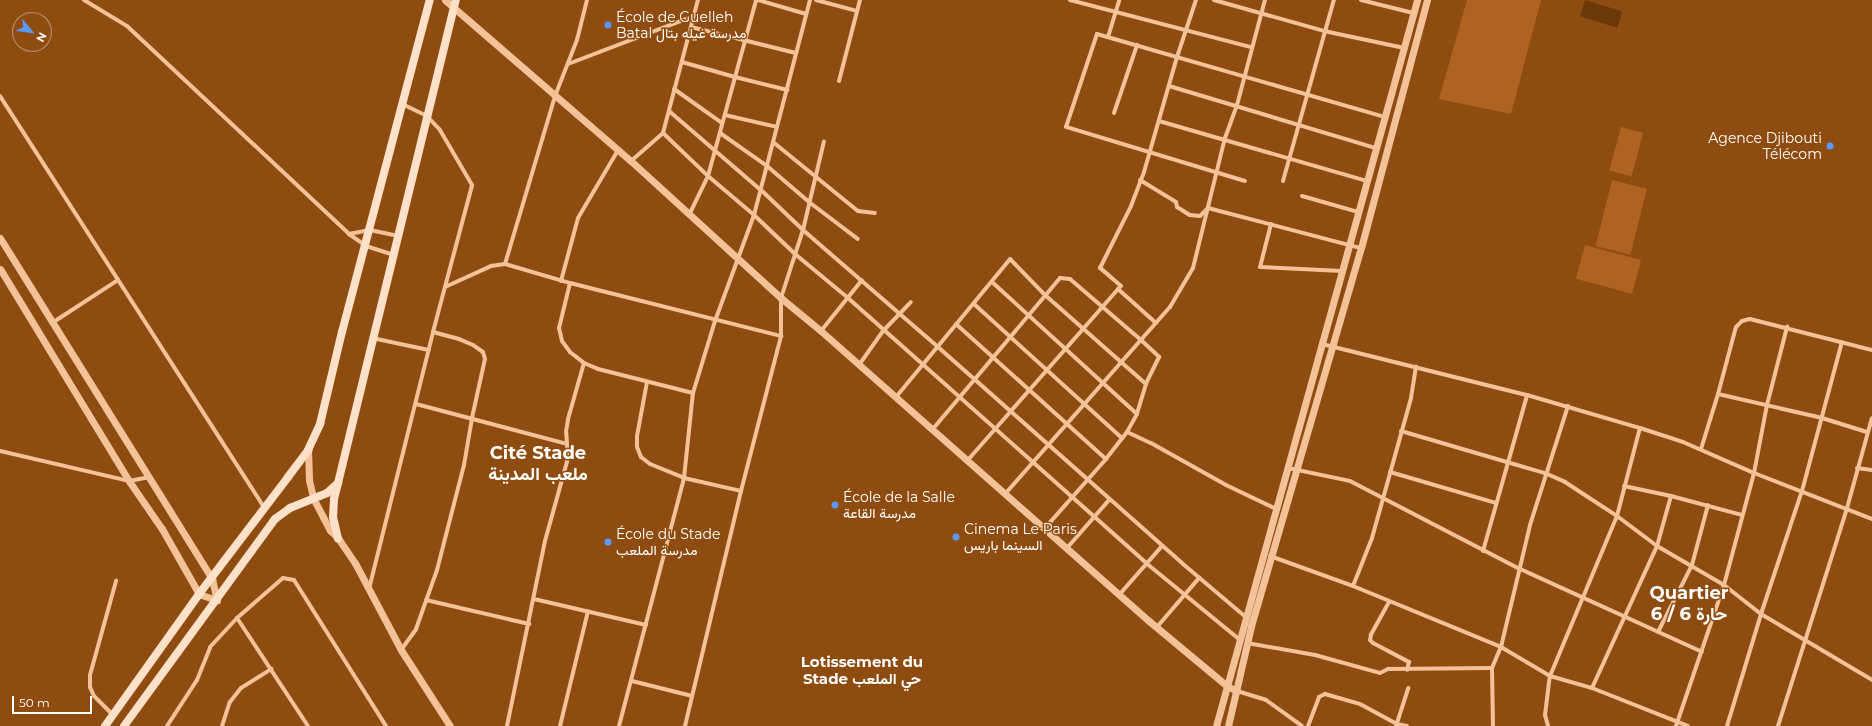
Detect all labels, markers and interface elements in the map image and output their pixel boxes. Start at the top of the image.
place label: École de Guelleh Batal مدرسة غيله بتال [616,9,746,42]
north arrow [12,12,52,52]
marker: École de Guelleh Batal مدرسة غيله بتال [603,20,613,30]
text: N [33,30,50,45]
place label: Agence Djibouti Télécom [1708,130,1822,162]
marker: Agence Djibouti Télécom [1825,141,1835,151]
district label: Cité Stade ملعب المدينة [488,443,588,486]
place label: École de la Salle مدرسة القاعة [843,489,955,522]
marker: École de la Salle مدرسة القاعة [830,500,840,510]
place label: Cinema Le Paris السينما باريس [964,521,1077,554]
place label: École du Stade مدرسة الملعب [616,526,720,558]
marker: Cinema Le Paris السينما باريس [951,532,961,542]
marker: École du Stade مدرسة الملعب [603,537,613,547]
district label: Quartier 6 / حارة 6 [1649,583,1729,626]
district label: Lotissement du Stade حي الملعب [801,652,923,687]
scale bar [14,688,94,714]
text: 50 m [19,695,50,710]

